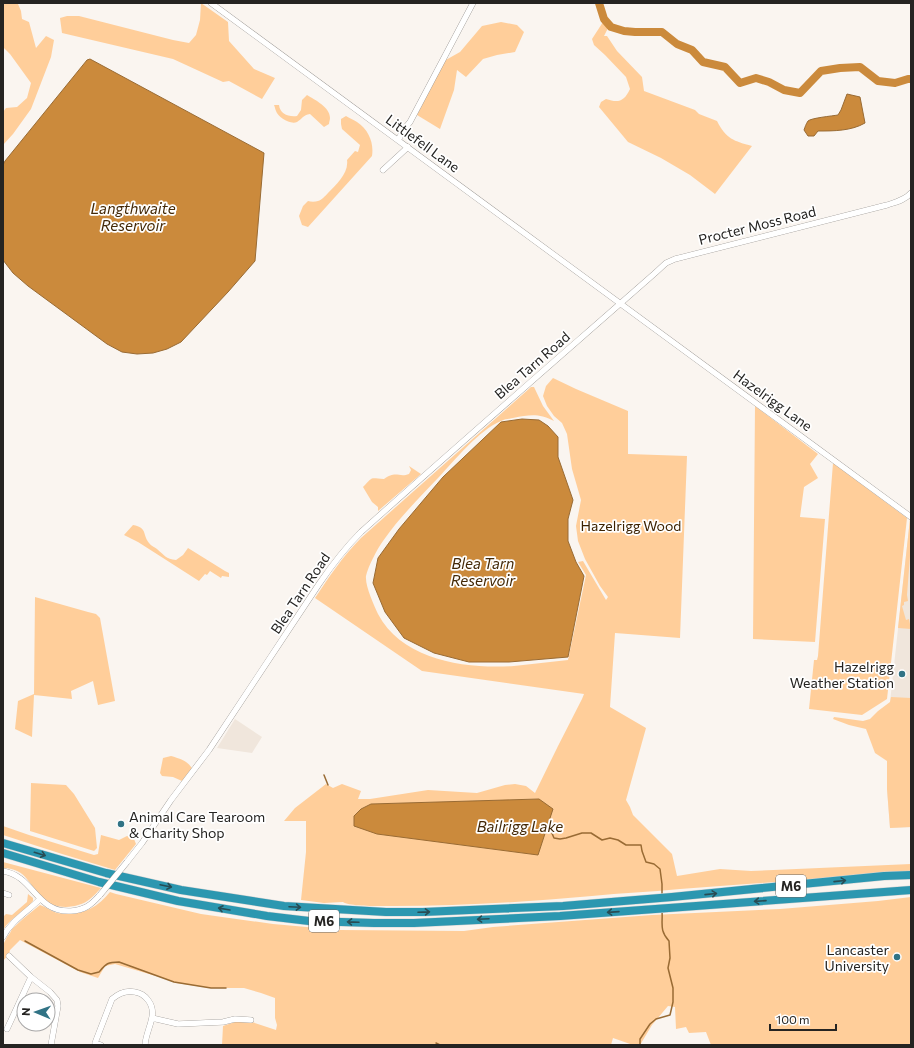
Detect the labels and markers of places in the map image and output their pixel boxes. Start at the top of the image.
place label: Hazelrigg Weather Station [790,658,894,691]
marker: Hazelrigg Weather Station [897,669,907,679]
place label: Animal Care Tearoom & Charity Shop [129,808,265,841]
marker: Animal Care Tearoom & Charity Shop [116,819,126,829]
place label: Lancaster University [825,941,889,974]
marker: Lancaster University [892,952,902,962]

